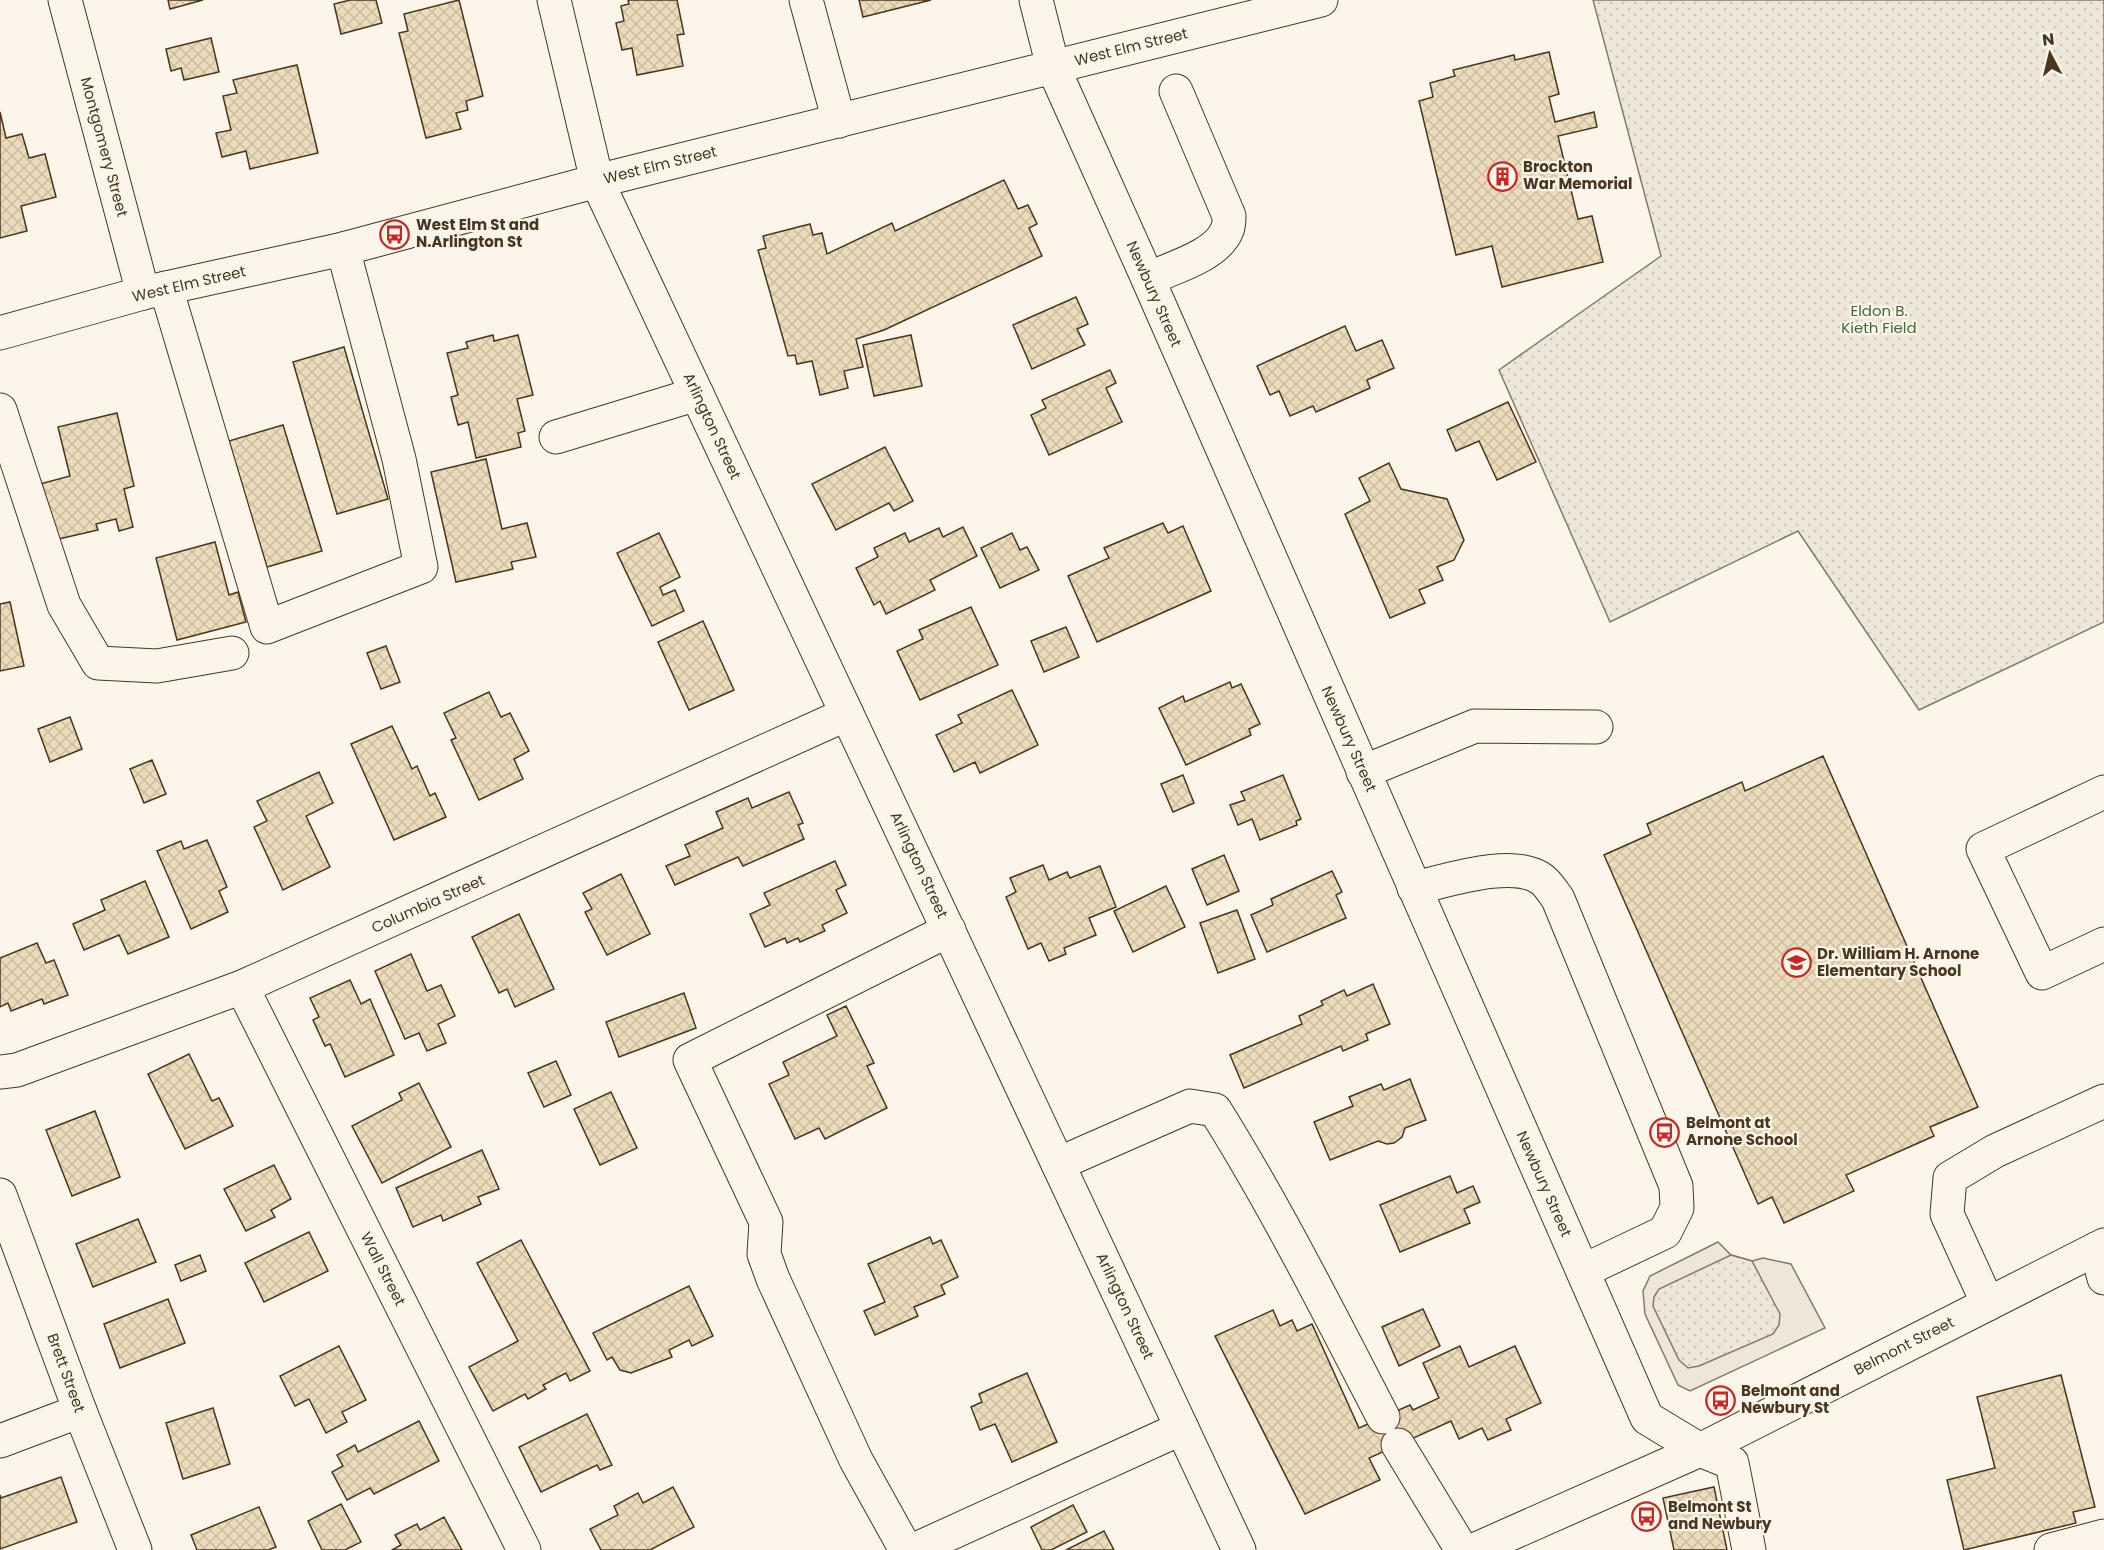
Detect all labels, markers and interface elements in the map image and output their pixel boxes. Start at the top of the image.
street label: West Elm Street [1072,22,1190,71]
north arrow [2020,24,2080,84]
text: N [2041,27,2056,52]
street label: Montgomery Street [76,75,133,219]
street label: West Elm Street [601,140,719,189]
place label: Brockton War Memorial [1523,156,1632,194]
building icon: Brockton War Memorial [1486,160,1518,192]
place label: West Elm St and N.Arlington St [416,214,539,252]
bus stop icon: West Elm St and N.Arlington St [379,218,411,250]
street label: Newbury Street [1122,238,1187,350]
street label: West Elm Street [130,260,248,307]
park label: Eldon B. Kieth Field [1841,300,1917,338]
street label: Arlington Street [679,369,746,483]
street label: Newbury Street [1317,683,1382,795]
street label: Arlington Street [886,808,953,922]
street label: Columbia Street [368,869,488,938]
place label: Dr. William H. Arnone Elementary School [1817,943,1979,981]
school or university icon: Dr. William H. Arnone Elementary School [1780,947,1812,979]
place label: Belmont at Arnone School [1686,1112,1798,1150]
bus stop icon: Belmont at Arnone School [1649,1116,1681,1148]
street label: Newbury Street [1512,1128,1577,1240]
street label: Wall Street [356,1228,411,1309]
street label: Arlington Street [1092,1249,1159,1363]
street label: Belmont Street [1850,1311,1958,1380]
street label: Brett Street [42,1330,91,1415]
place label: Belmont and Newbury St [1741,1380,1840,1418]
bus stop icon: Belmont and Newbury St [1704,1384,1736,1416]
place label: Belmont St and Newbury [1668,1496,1772,1534]
bus stop icon: Belmont St and Newbury [1631,1500,1663,1532]

